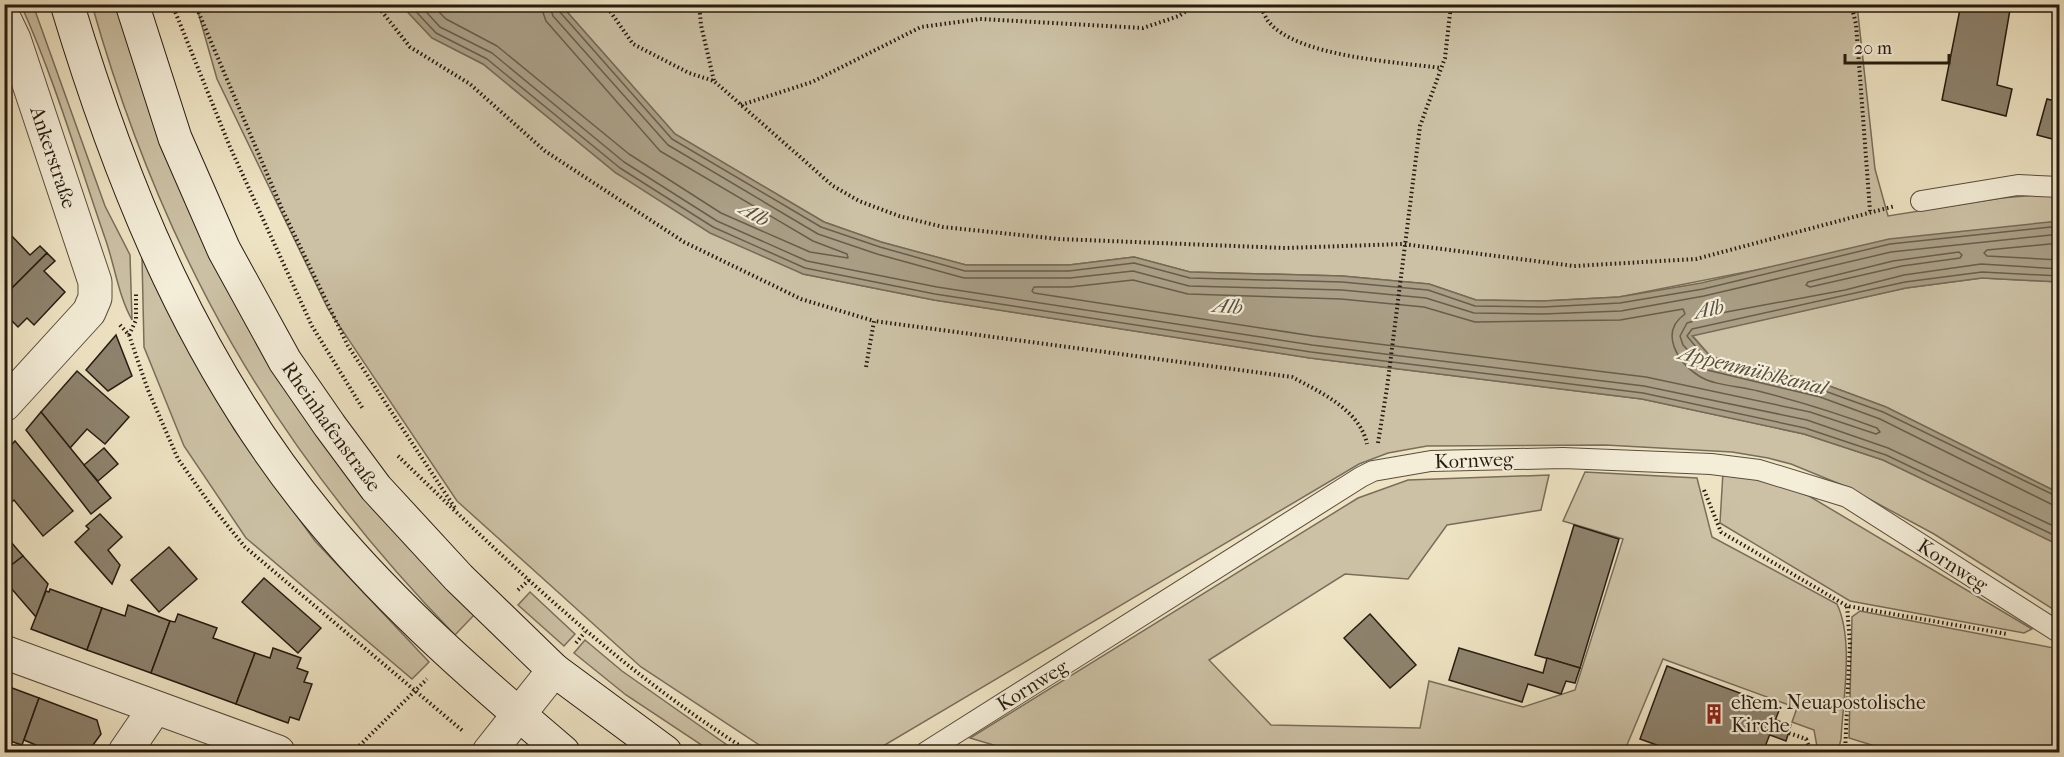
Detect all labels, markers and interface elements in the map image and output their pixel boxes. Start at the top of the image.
scale bar [1845,27,1948,65]
text: 20 m [1854,38,1892,59]
street label: Ankerstraße [25,103,81,212]
water label: Alb [734,194,774,232]
water label: Alb [1209,292,1244,320]
water label: Alb [1690,295,1726,324]
water label: Appenmühlkanal [1674,339,1832,401]
street label: Rheinhafenstraße [277,357,386,496]
street label: Kornweg [1434,448,1514,473]
street label: Kornweg [1913,534,1992,597]
street label: Kornweg [993,655,1072,716]
place label: ehem. Neuapostolische Kirche [1731,691,1926,737]
building icon: ehem. Neuapostolische Kirche [1702,702,1726,726]

